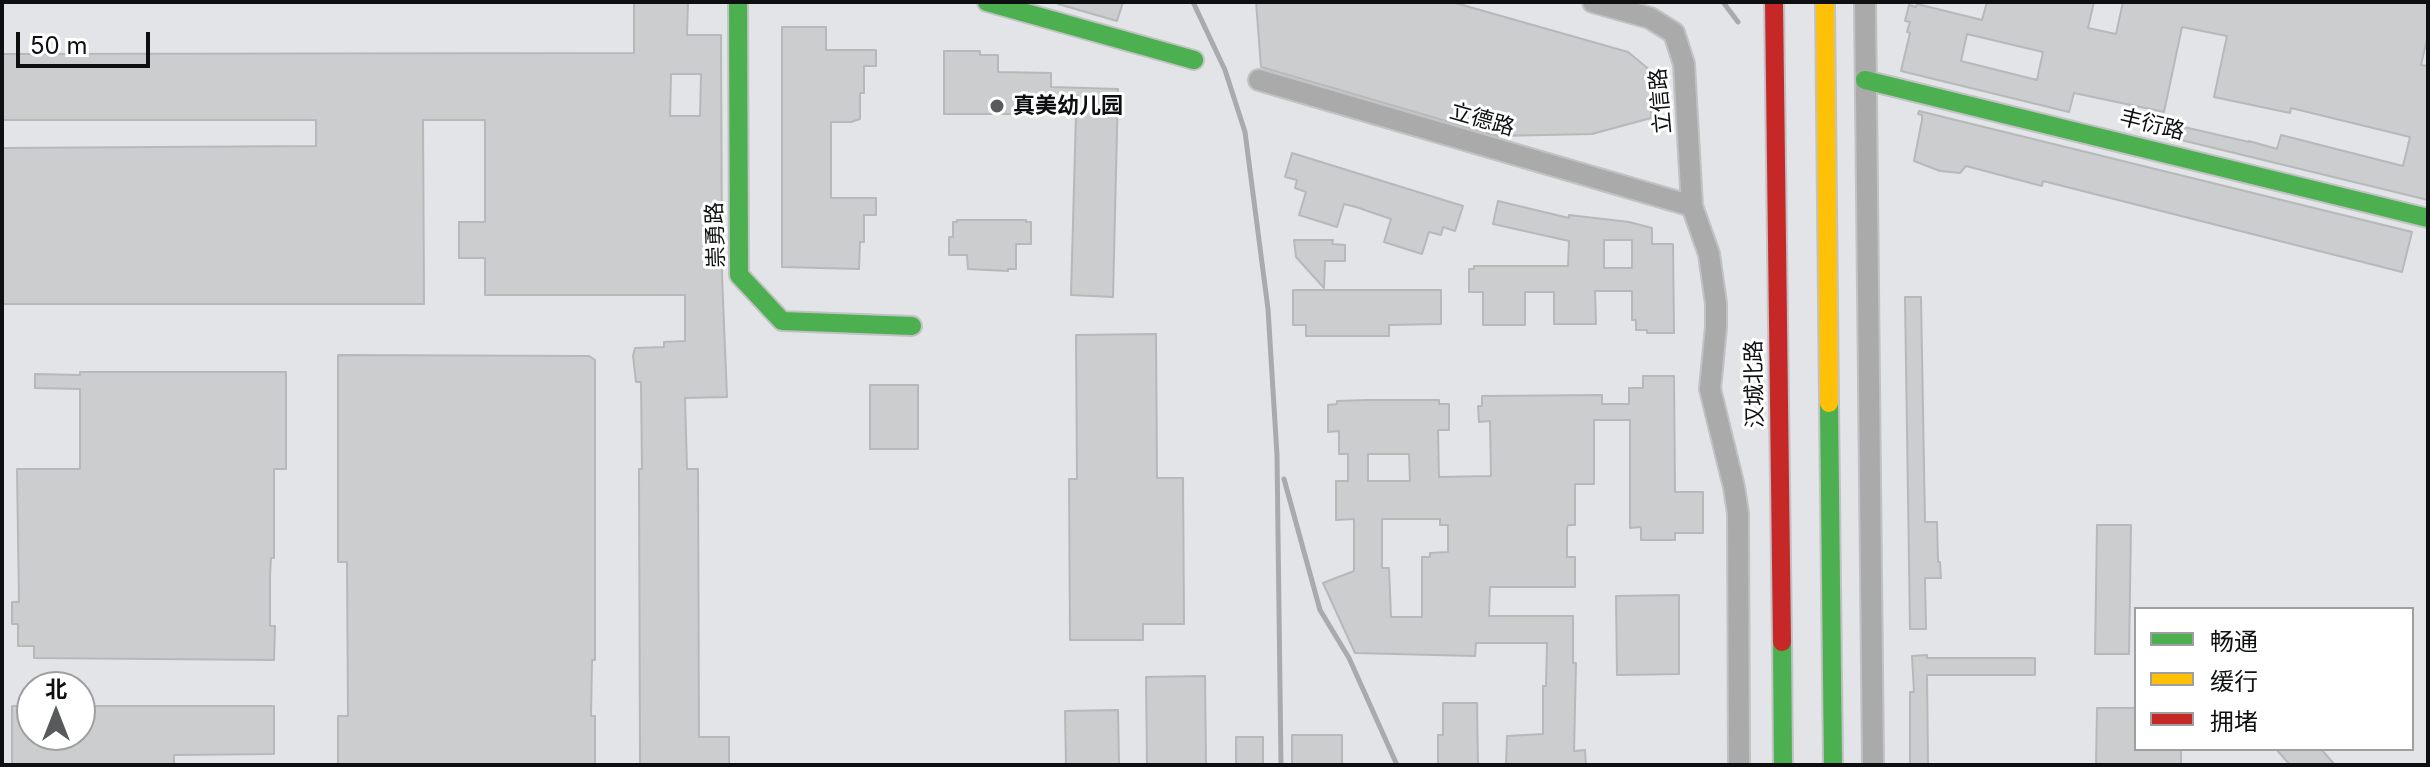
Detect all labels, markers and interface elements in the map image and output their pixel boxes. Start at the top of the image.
scale bar [20,16,154,66]
text: 50 m [30,31,88,60]
street label: 立信路 [1645,67,1677,135]
place label: 真美幼儿园 [1013,93,1123,119]
marker: 真美幼儿园 [988,97,1006,115]
street label: 立德路 [1447,98,1517,142]
street label: 丰衍路 [2117,104,2187,146]
street label: 崇勇路 [702,202,730,268]
street label: 汉城北路 [1741,340,1769,428]
legend [2134,607,2414,751]
text: 畅通 [2210,627,2258,656]
text: 缓行 [2210,667,2258,696]
north arrow [16,671,96,751]
text: 北 [45,676,67,702]
text: 拥堵 [2210,707,2258,736]

